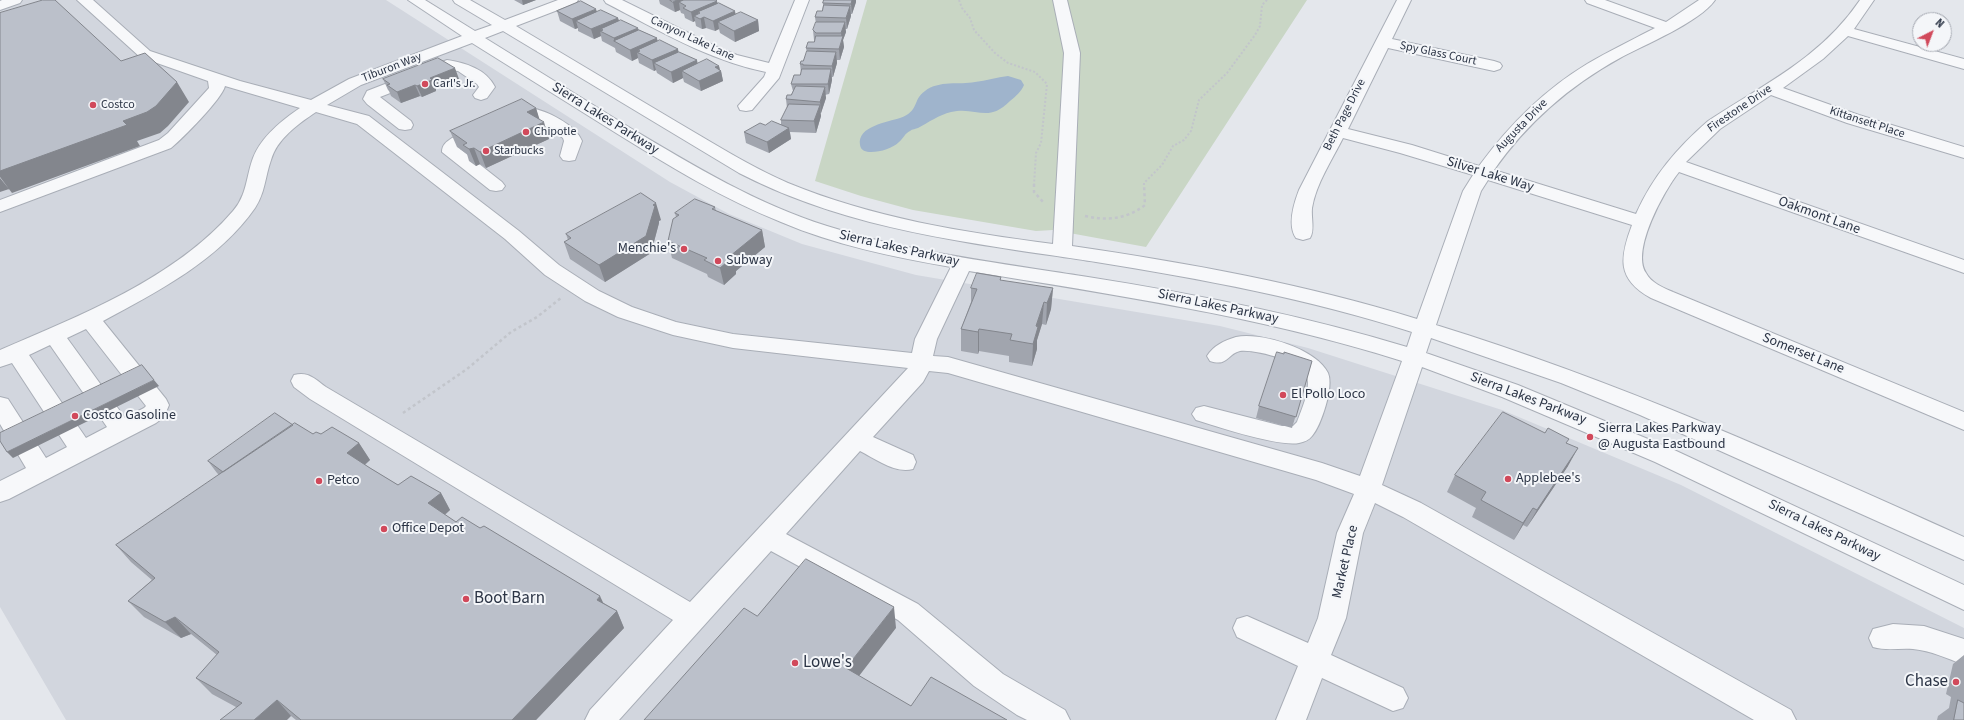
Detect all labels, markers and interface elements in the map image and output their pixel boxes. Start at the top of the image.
north arrow [1912,12,1952,52]
street label: Canyon Lake Lane [648,13,736,65]
text: N [1932,15,1947,31]
street label: Spy Glass Court [1398,39,1478,69]
street label: Tiburon Way [360,50,424,86]
place label: Carl's Jr. [433,77,476,91]
street label: Beth Page Drive [1321,77,1369,153]
marker: Carl's Jr. [420,79,430,89]
street label: Sierra Lakes Parkway [548,79,662,159]
street label: Firestone Drive [1705,82,1775,136]
street label: Augusta Drive [1493,96,1551,156]
place label: Costco [101,98,135,112]
marker: Costco [88,100,98,110]
street label: Kittansett Place [1828,104,1906,142]
place label: Chipotle [534,125,576,139]
marker: Chipotle [521,127,531,137]
place label: Starbucks [494,144,544,158]
marker: Starbucks [481,146,491,156]
street label: Silver Lake Way [1444,154,1536,196]
street label: Oakmont Lane [1776,193,1862,239]
street label: Sierra Lakes Parkway [837,227,961,271]
place label: Menchie's [618,241,676,257]
marker: Menchie's [679,244,689,254]
place label: Subway [726,253,772,269]
marker: Subway [713,256,723,266]
street label: Sierra Lakes Parkway [1156,286,1280,328]
street label: Somerset Lane [1759,330,1847,378]
street label: Sierra Lakes Parkway [1468,369,1588,429]
place label: El Pollo Loco [1291,387,1365,403]
marker: El Pollo Loco [1278,390,1288,400]
place label: Costco Gasoline [83,408,176,424]
marker: Costco Gasoline [70,411,80,421]
place label: Sierra Lakes Parkway @ Augusta Eastbound [1598,421,1725,454]
marker: Sierra Lakes Parkway @ Augusta Eastbound [1585,432,1595,442]
place label: Applebee's [1516,471,1580,487]
place label: Petco [327,473,360,489]
marker: Applebee's [1503,474,1513,484]
marker: Petco [314,476,324,486]
street label: Sierra Lakes Parkway [1765,497,1883,565]
place label: Office Depot [392,521,464,537]
marker: Office Depot [379,524,389,534]
street label: Market Place [1329,524,1363,600]
place label: Boot Barn [474,589,545,609]
marker: Boot Barn [461,594,471,604]
place label: Lowe's [803,653,852,673]
marker: Lowe's [790,658,800,668]
place label: Chase [1905,672,1948,692]
marker: Chase [1951,677,1961,687]

